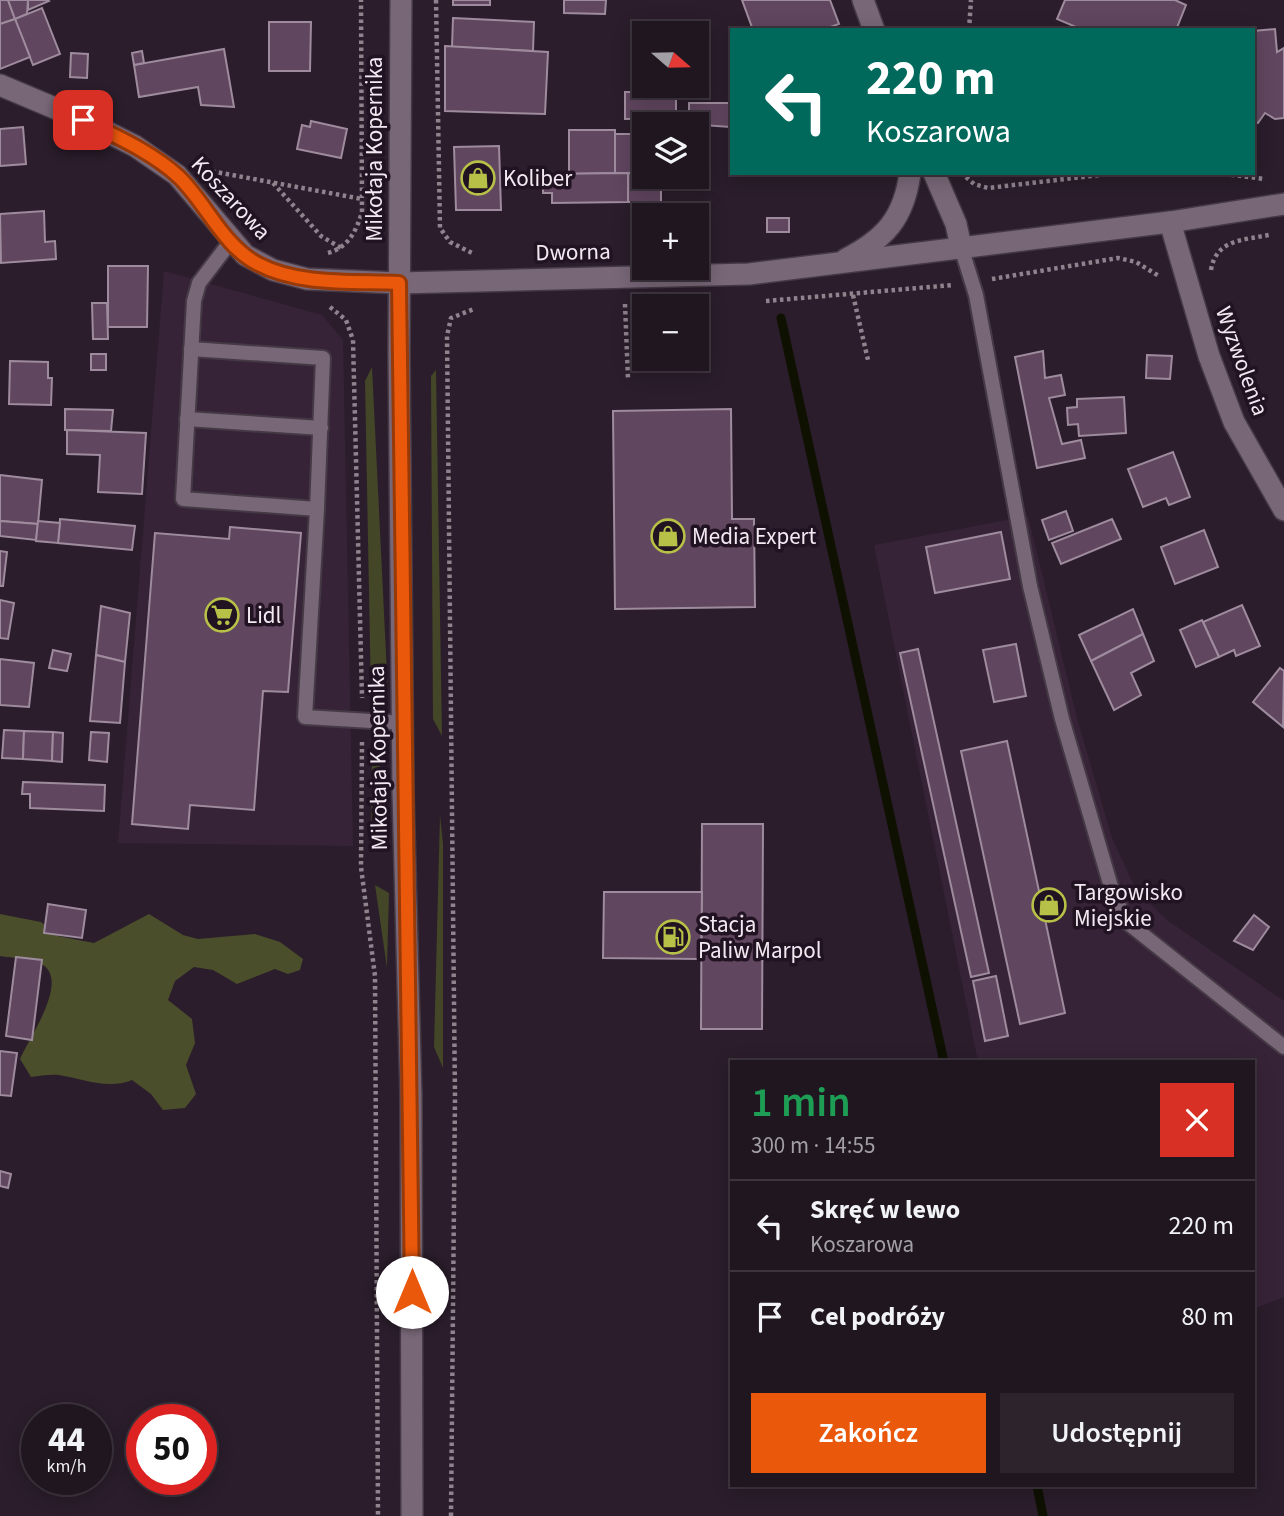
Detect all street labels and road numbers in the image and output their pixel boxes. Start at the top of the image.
street label: Mikołaja Kopernika [358,57,391,241]
street label: Koszarowa [183,149,279,247]
street label: Dworna [535,235,611,269]
street label: Wyzwolenia [1207,302,1277,420]
street label: Mikołaja Kopernika [360,665,396,851]

